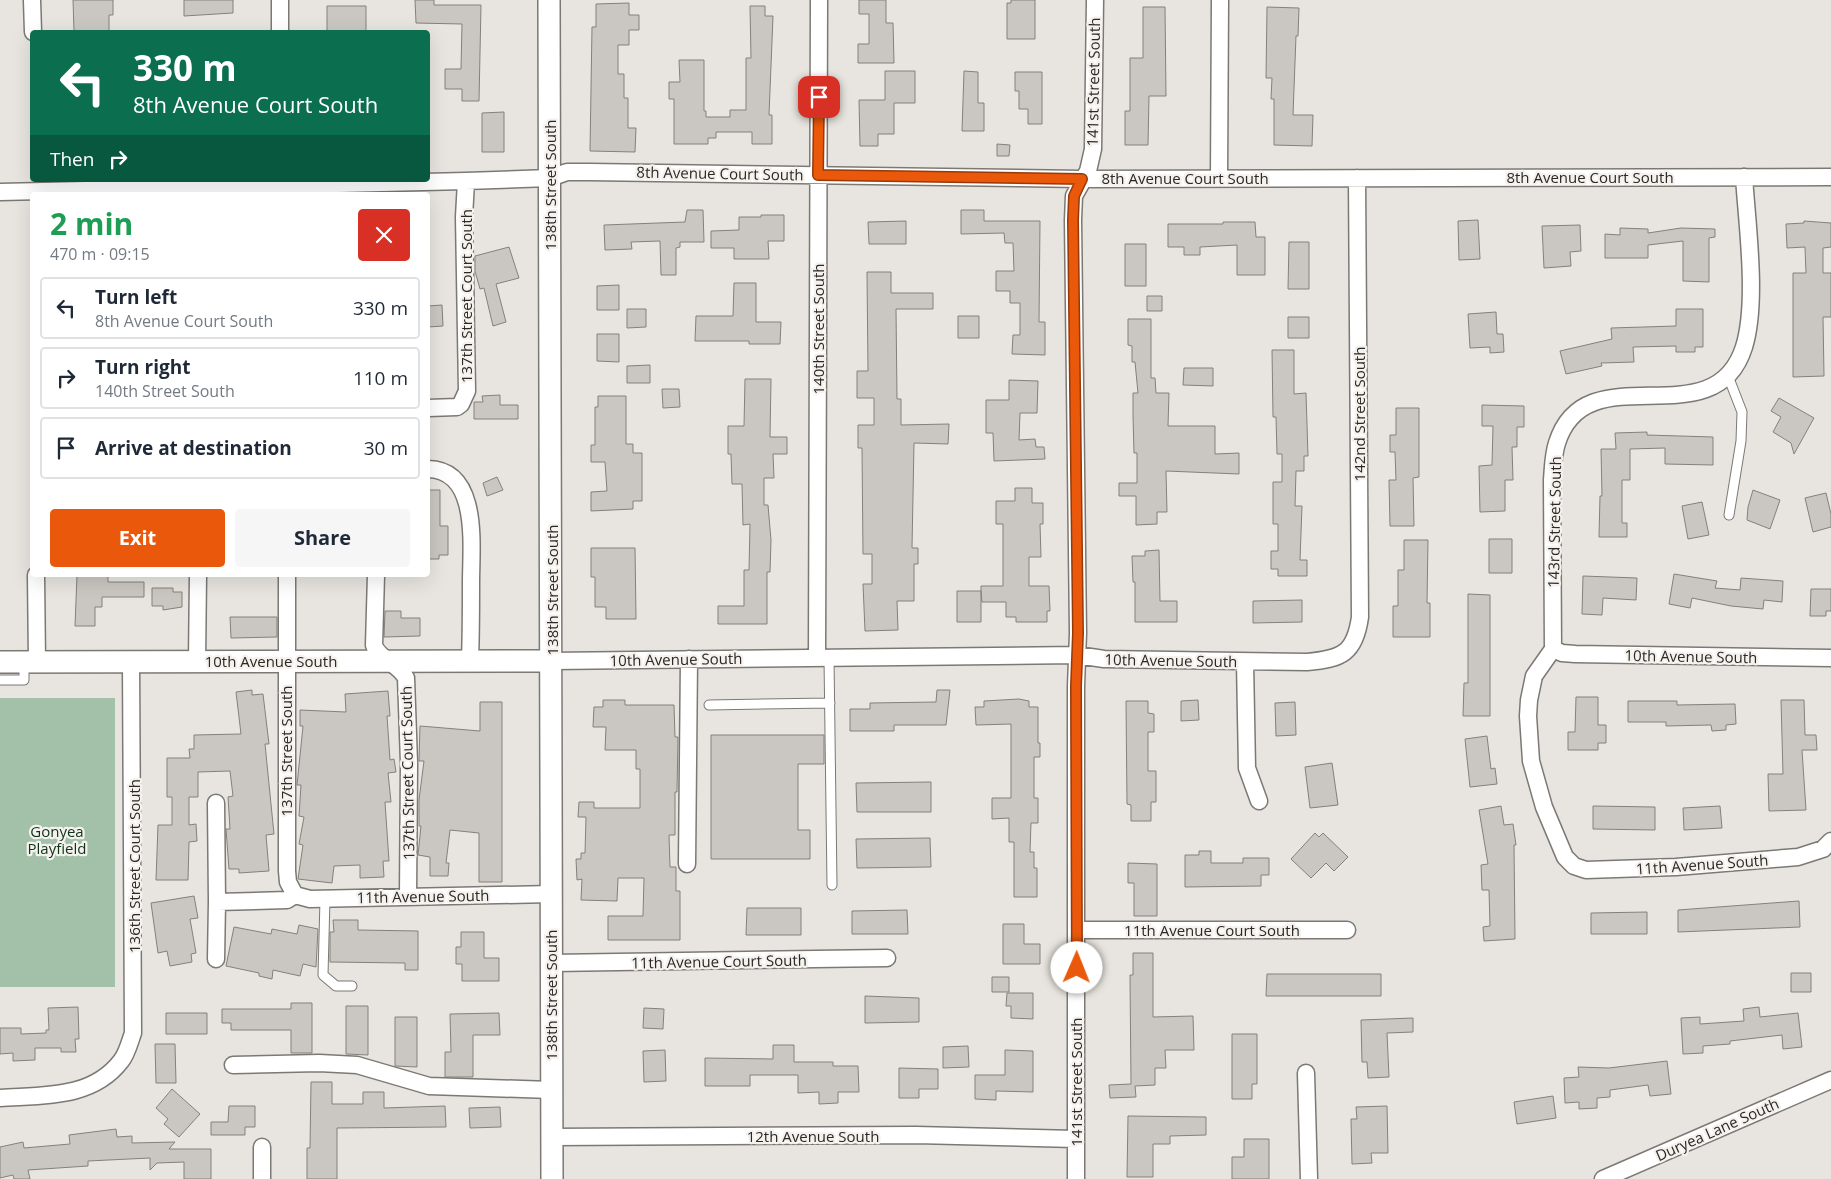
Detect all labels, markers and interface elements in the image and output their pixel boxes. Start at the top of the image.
street label: 141st Street South [1082,17,1104,147]
text: 330 m [133,44,237,91]
icon: left [50,50,115,115]
pin [798,76,840,118]
icon: arrive [805,83,833,111]
text: 8th Avenue Court South [133,89,378,119]
street label: 138th Street South [540,120,560,250]
icon: right [104,145,132,173]
text: Then [50,146,94,172]
street label: 8th Avenue Court South [636,162,804,184]
street label: 8th Avenue Court South [1506,167,1674,187]
street label: 8th Avenue Court South [1101,168,1269,188]
text: 2 min [50,203,133,244]
button: close [358,209,410,261]
street label: 137th Street Court South [456,209,476,383]
text: 470 m · 09:15 [50,243,150,265]
street label: 140th Street South [808,264,828,394]
text: Turn left [95,284,177,310]
icon: left [52,294,80,322]
text: 330 m [353,295,408,321]
text: 8th Avenue Court South [95,310,273,332]
street label: 142nd Street South [1349,347,1369,481]
text: Turn right [95,354,190,380]
icon: right [52,364,80,392]
text: 110 m [353,365,408,391]
text: 140th Street South [95,380,235,402]
icon: arrive [52,434,80,462]
text: Arrive at destination [95,435,292,461]
text: 30 m [364,435,408,461]
street label: 143rd Street South [1543,456,1565,588]
button: Exit [50,509,225,567]
button: Share [235,509,410,567]
street label: 138th Street South [542,525,562,655]
street label: 10th Avenue South [1624,645,1758,667]
street label: 10th Avenue South [609,648,743,670]
street label: 10th Avenue South [1104,649,1238,671]
street label: 10th Avenue South [205,651,337,671]
street label: 137th Street South [276,686,296,816]
street label: 137th Street Court South [395,686,419,860]
street label: 136th Street Court South [124,779,144,953]
park label: Gonyea Playfield [28,821,86,858]
street label: 11th Avenue South [1635,849,1769,879]
street label: 11th Avenue South [356,885,490,907]
street label: 11th Avenue Court South [1124,920,1300,940]
street label: 138th Street South [541,930,561,1060]
position arrow [1050,941,1102,993]
street label: 11th Avenue Court South [631,949,807,973]
street label: 141st Street South [1066,1018,1086,1146]
street label: Duryea Lane South [1652,1093,1782,1165]
street label: 12th Avenue South [747,1126,879,1146]

